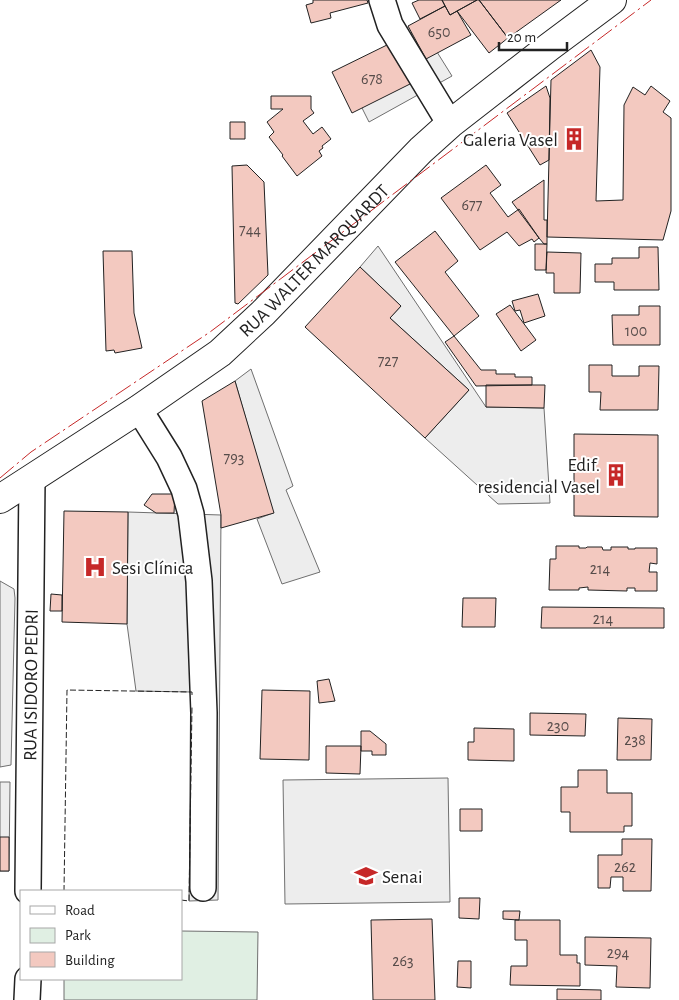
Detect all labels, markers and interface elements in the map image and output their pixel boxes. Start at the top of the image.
scale bar [499,20,566,52]
house number: 650 [428,24,450,40]
text: 20 m [507,30,536,45]
house number: 678 [361,71,383,87]
building icon: Galeria Vasel [561,126,587,152]
place label: Galeria Vasel [463,131,558,150]
street label: RUA WALTER MARQUARDT [236,181,393,341]
house number: 677 [462,197,483,213]
house number: 744 [239,222,261,238]
house number: 100 [625,323,647,339]
house number: 727 [378,353,399,369]
house number: 793 [224,450,244,466]
place label: Edif. residencial Vasel [478,456,600,497]
building icon: Edif. residencial Vasel [603,462,629,488]
hospital icon: Sesi Clínica [82,554,108,580]
place label: Sesi Clínica [112,559,194,578]
house number: 214 [590,561,611,577]
street label: RUA ISIDORO PEDRI [21,609,42,761]
house number: 214 [593,611,614,627]
house number: 230 [547,718,569,734]
house number: 238 [624,732,646,748]
house number: 262 [614,859,636,875]
school or university icon: Senai [353,863,379,889]
place label: Senai [382,868,423,887]
legend [20,890,182,980]
text: Road [65,903,95,918]
text: Park [65,928,91,943]
house number: 294 [607,945,630,961]
text: Building [65,953,115,968]
house number: 263 [392,953,414,969]

